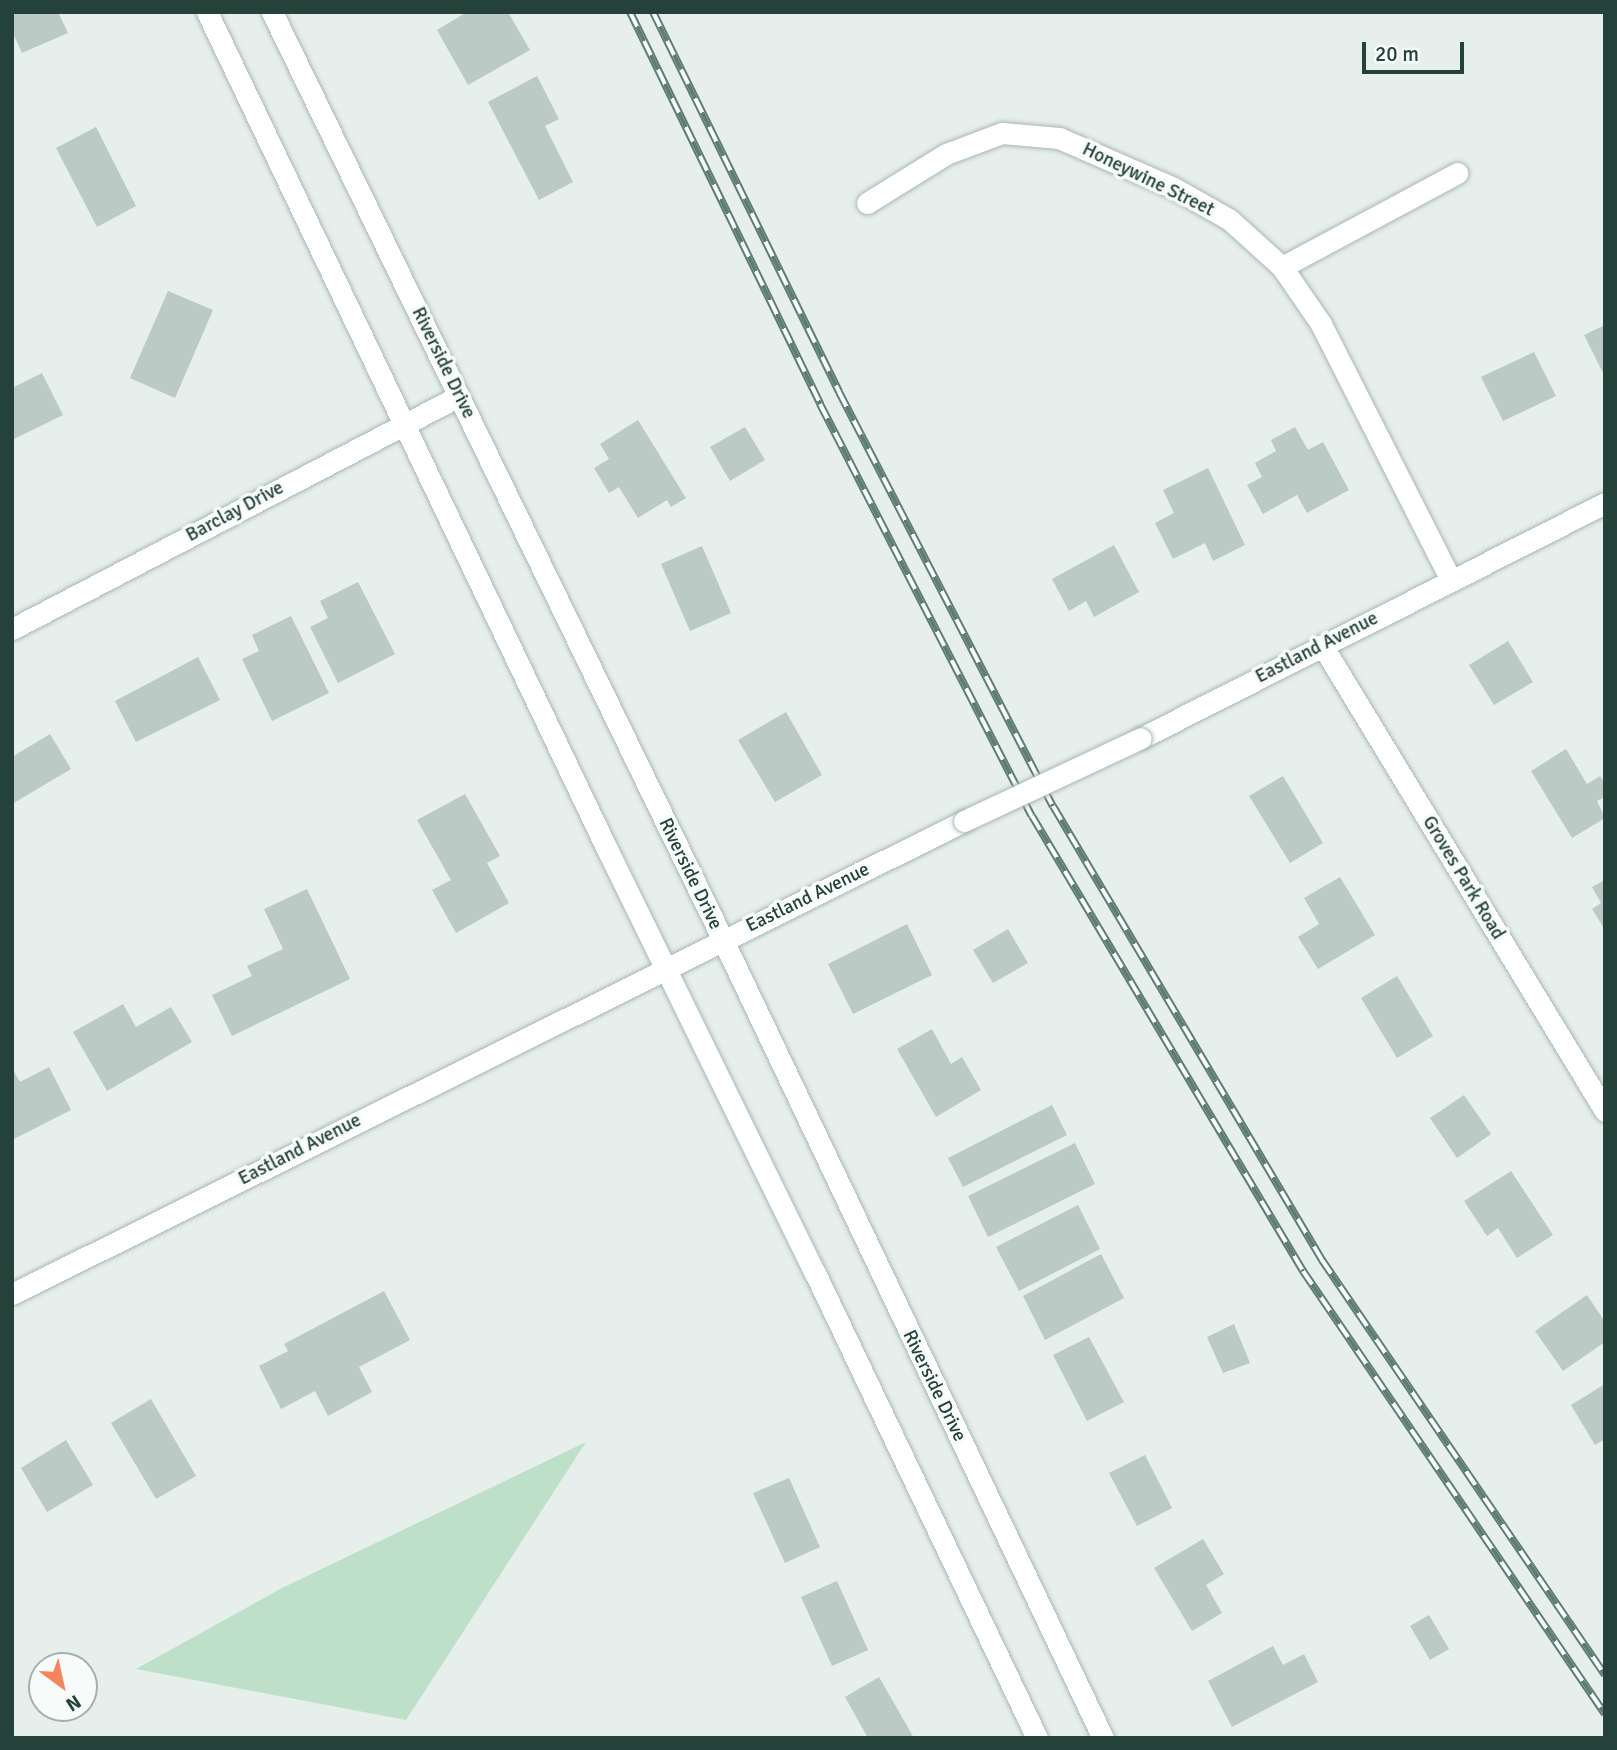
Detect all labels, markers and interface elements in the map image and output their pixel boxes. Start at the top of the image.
scale bar [1365,28,1466,72]
text: 20 m [1375,41,1419,67]
street label: Honeywine Street [1078,138,1218,222]
street label: Riverside Drive [406,304,480,422]
street label: Barclay Drive [182,477,288,547]
street label: Eastland Avenue [1252,607,1382,689]
street label: Groves Park Road [1417,812,1509,944]
street label: Riverside Drive [653,815,727,933]
street label: Eastland Avenue [743,858,873,938]
street label: Eastland Avenue [235,1109,365,1191]
street label: Riverside Drive [897,1327,971,1445]
north arrow [28,1652,98,1722]
text: N [61,1689,85,1717]

